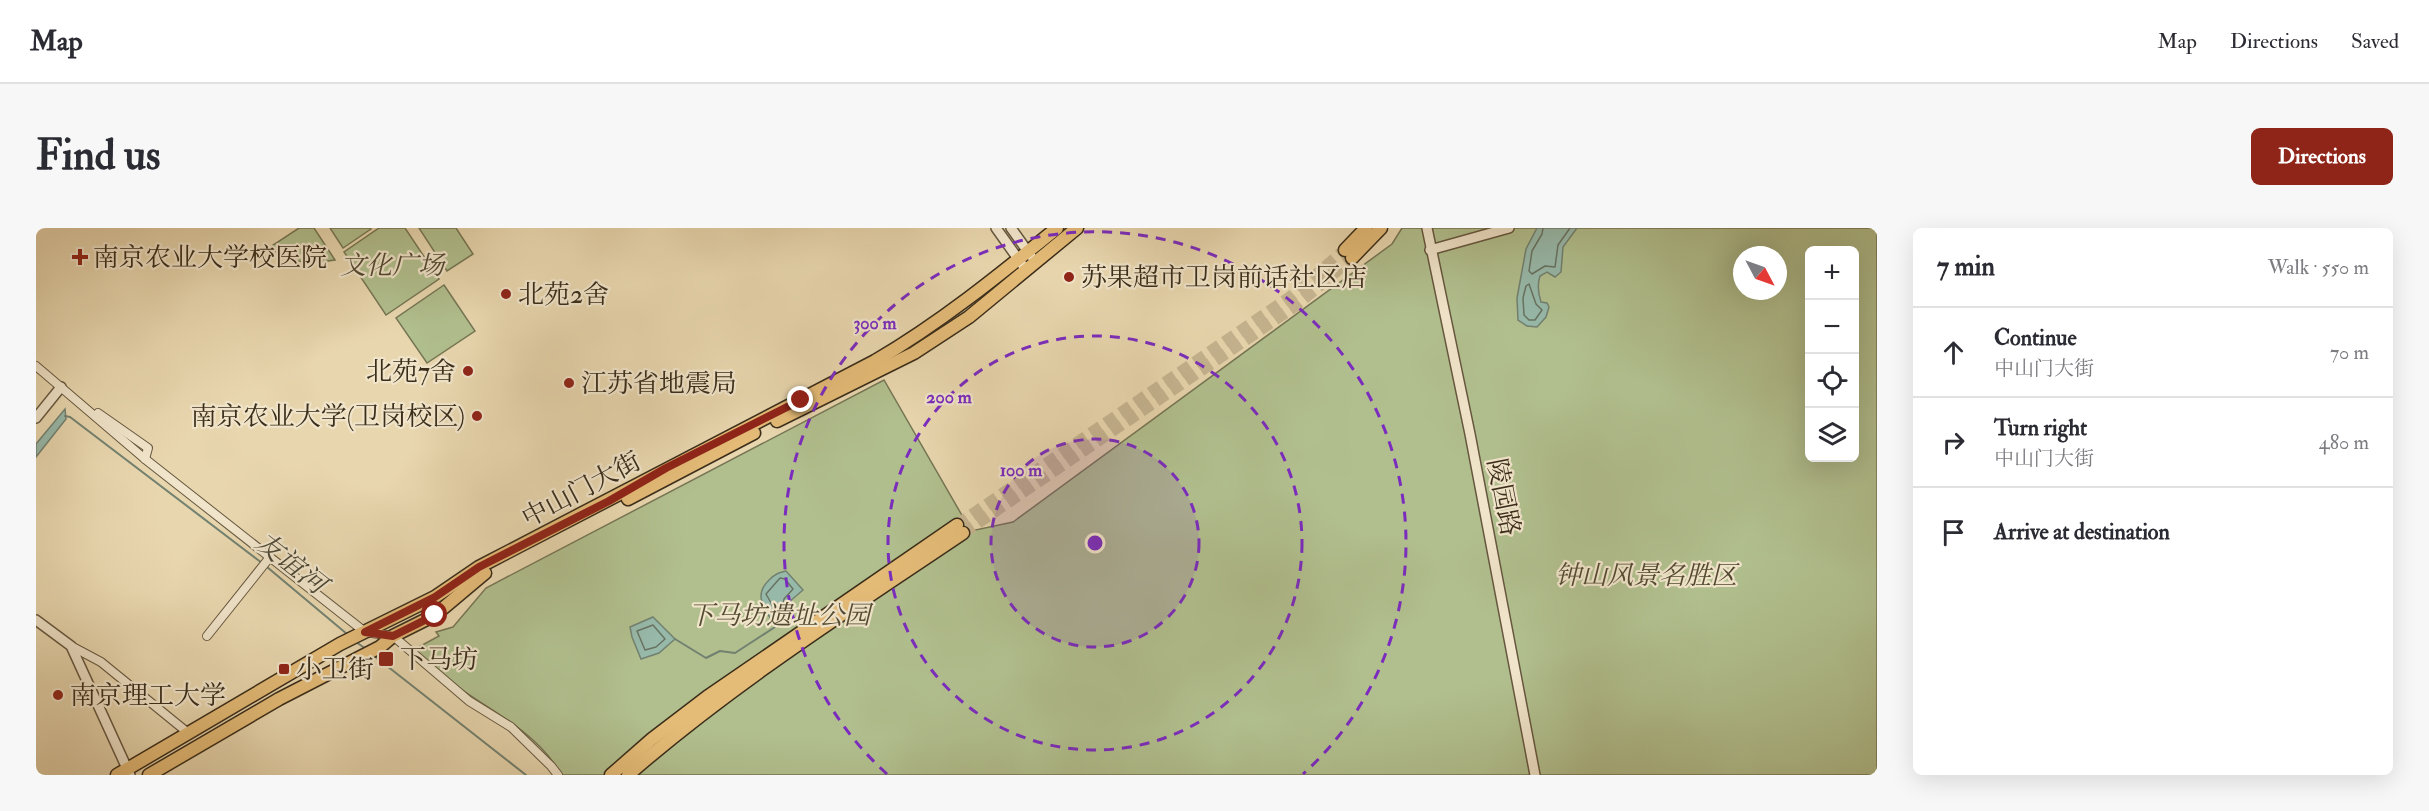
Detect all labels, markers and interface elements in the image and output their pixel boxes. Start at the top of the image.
text: Map [30,24,83,59]
text: Map [2157,28,2197,55]
text: Directions [2230,28,2318,55]
text: Saved [2351,28,2399,55]
button: Directions [2251,128,2393,185]
text: Find us [36,130,160,182]
place label: 南京农业大学校医院 [93,242,327,274]
north arrow [1733,246,1787,300]
map controls [1805,246,1859,462]
button: + [1805,246,1859,300]
marker: 南京农业大学校医院 [71,248,89,266]
park label: 文化广场 [340,250,446,282]
text: 7 min [1937,251,1995,283]
text: Walk · 550 m [2268,255,2369,280]
place label: 苏果超市卫岗前话社区店 [1081,262,1367,294]
marker: 苏果超市卫岗前话社区店 [1062,270,1076,284]
place label: 北苑2舍 [518,279,609,311]
marker: 北苑2舍 [499,287,513,301]
button: − [1805,300,1859,354]
text: 300 m [853,312,898,335]
text: Continue [1994,324,2077,352]
icon: ahead [1937,336,1970,369]
text: 70 m [2330,340,2369,365]
button: locate [1805,354,1859,408]
place label: 北苑7舍 [366,356,456,388]
text: 中山门大街 [1994,356,2094,381]
marker: 北苑7舍 [461,364,475,378]
place label: 江苏省地震局 [581,368,737,400]
marker: 江苏省地震局 [562,376,576,390]
route end [787,386,813,412]
text: 200 m [926,386,973,409]
place label: 南京农业大学(卫岗校区) [191,401,465,433]
button: layers [1805,408,1859,462]
marker: 南京农业大学(卫岗校区) [470,409,484,423]
text: Turn right [1994,414,2087,442]
icon: right [1937,426,1970,459]
text: 480 m [2319,430,2369,455]
street label: 中山门大街 [517,445,646,535]
text: 中山门大街 [1994,446,2094,471]
street label: 陵园路 [1480,456,1526,539]
text: 100 m [1000,459,1043,482]
icon: arrive [1937,516,1970,549]
text: Arrive at destination [1994,518,2170,546]
water label: 友谊河 [249,525,337,604]
centre of rings [1085,533,1105,553]
park label: 钟山风景名胜区 [1555,560,1740,592]
park label: 下马坊遗址公园 [688,600,874,632]
route start [421,601,447,627]
place label: 下马坊 [400,644,478,676]
marker: 下马坊 [377,650,395,668]
place label: 小卫街 [296,654,374,686]
marker: 小卫街 [277,662,291,676]
place label: 南京理工大学 [70,680,226,712]
marker: 南京理工大学 [51,688,65,702]

